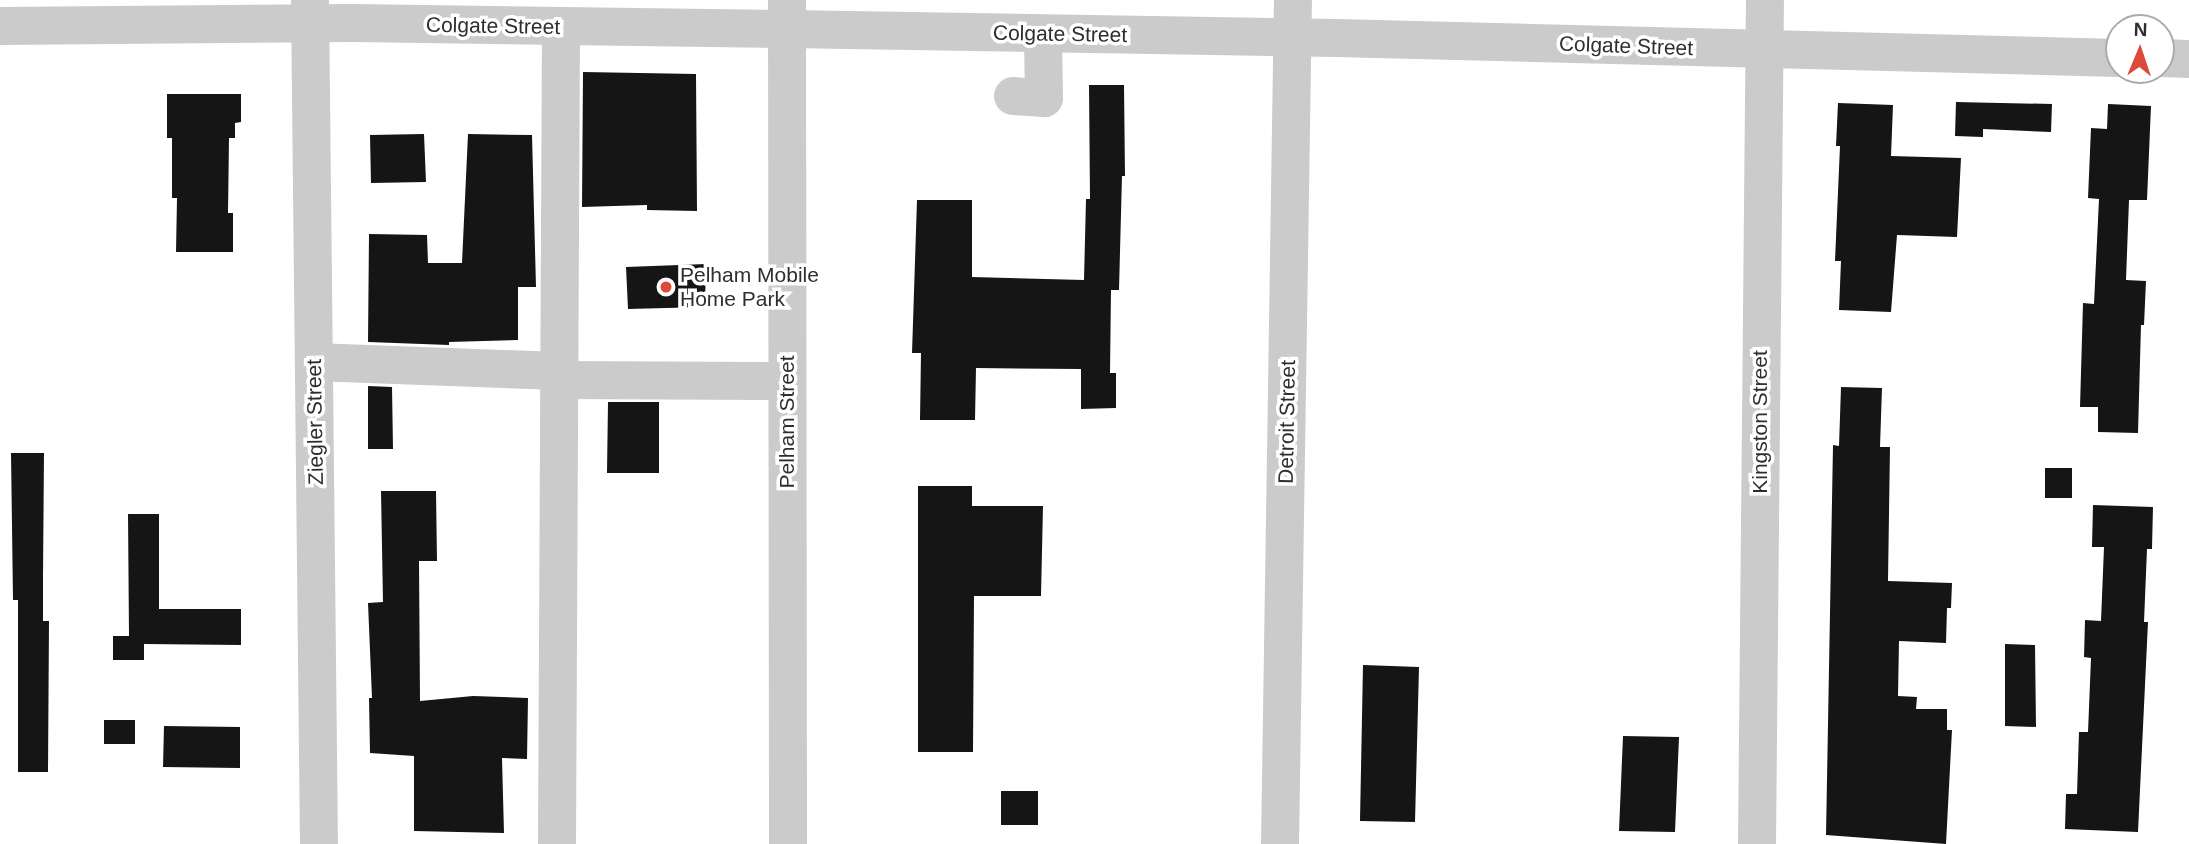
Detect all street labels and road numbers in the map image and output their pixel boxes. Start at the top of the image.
street label: Colgate Street [426,12,560,40]
street label: Colgate Street [993,20,1127,48]
street label: Colgate Street [1558,31,1694,61]
street label: Kingston Street [1747,350,1773,494]
street label: Pelham Street [774,355,800,489]
street label: Ziegler Street [301,359,329,485]
street label: Detroit Street [1273,360,1301,484]

